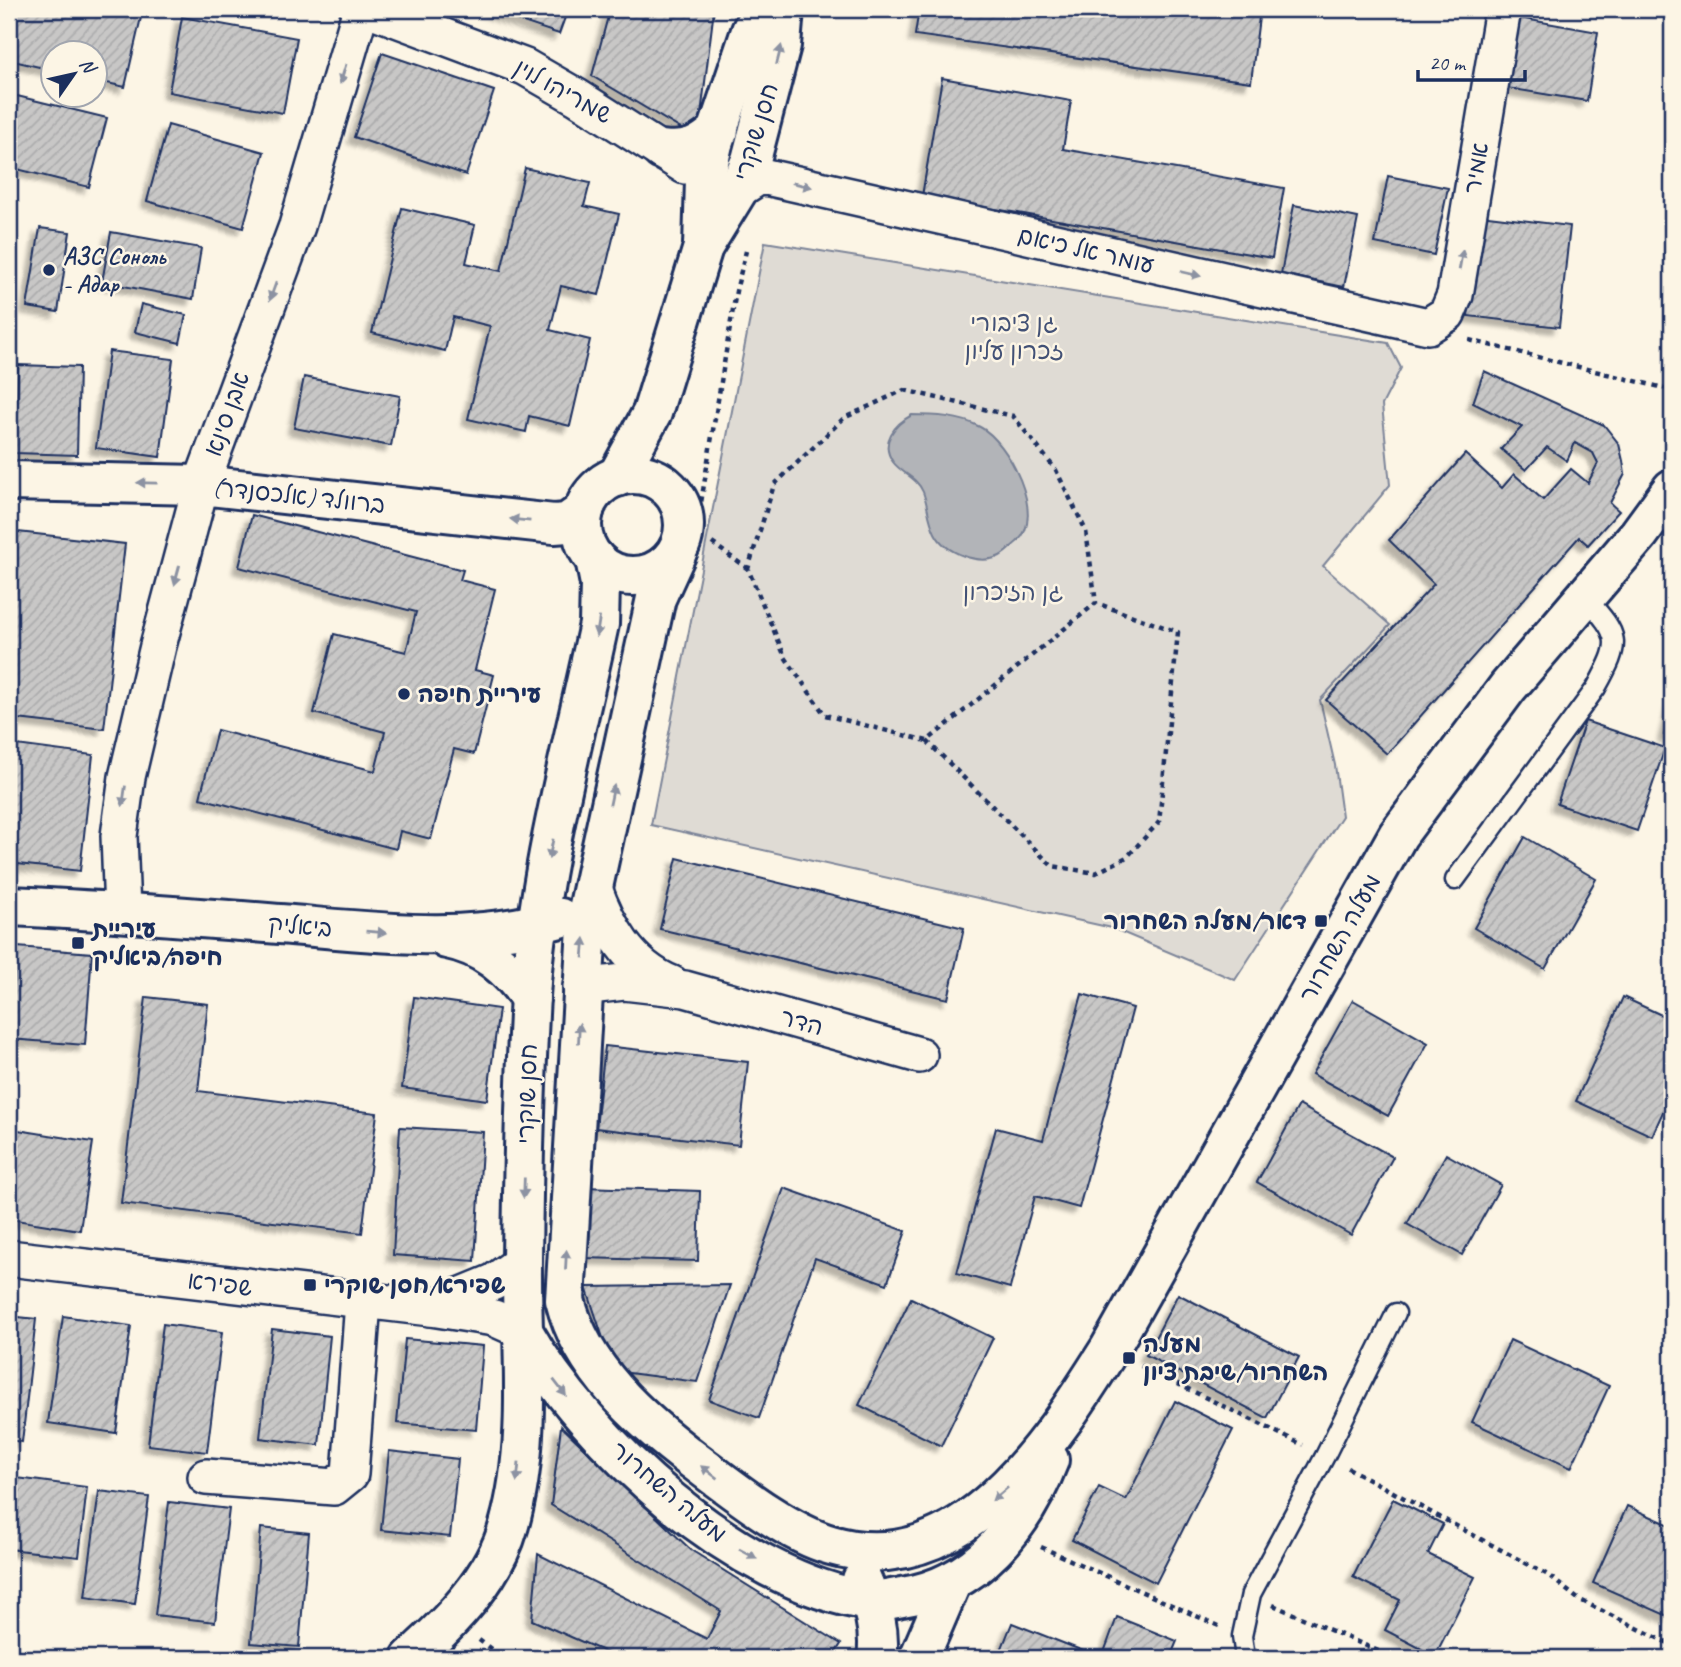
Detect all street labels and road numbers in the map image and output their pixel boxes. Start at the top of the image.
street label: שמריהו לוין [509,52,617,130]
street label: חסן שוקרי [727,79,785,185]
street label: אמיר [1457,140,1495,196]
street label: עומר אל כיאם [1015,220,1157,280]
street label: אבן סינא [198,368,256,460]
street label: ברוולד (אלכסנדר) [211,472,387,520]
street label: מעלה השחרור [1292,869,1388,1007]
street label: ביאליק [266,908,334,944]
street label: הדר [777,1002,827,1042]
street label: חסן שוקרי [510,1043,544,1145]
street label: שפירא [186,1265,254,1303]
street label: מעלה השחרור [605,1435,733,1549]

